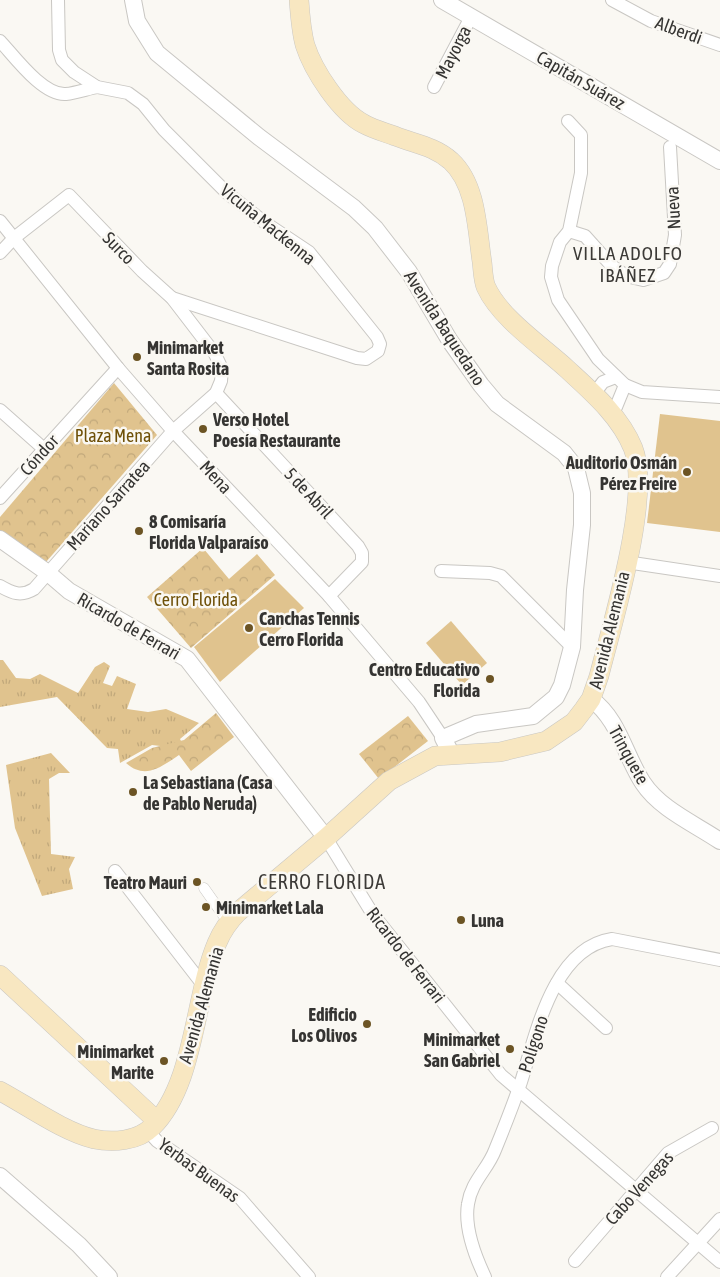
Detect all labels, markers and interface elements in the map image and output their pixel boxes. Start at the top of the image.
street label: Alberdi [653,12,705,48]
street label: Mayorga [431,22,475,82]
street label: Capitán Suárez [533,46,629,114]
street label: Vicuña Mackenna [216,179,320,269]
street label: Nueva [661,186,685,230]
street label: Surco [99,228,139,268]
district label: VILLA ADOLFO IBÁÑEZ [573,242,683,286]
street label: Avenida Baquedano [400,267,490,389]
place label: Minimarket Santa Rosita [147,337,229,379]
marker: Minimarket Santa Rosita [131,351,143,363]
place label: Verso Hotel Poesía Restaurante [212,409,341,451]
marker: Verso Hotel Poesía Restaurante [197,423,209,435]
park label: Plaza Mena [75,425,151,446]
street label: Cóndor [15,430,63,480]
place label: Auditorio Osmán Pérez Freire [565,452,677,494]
street label: Mariano Sarratea [62,456,154,554]
street label: Mena [196,456,236,498]
street label: 5 de Abril [280,463,338,523]
marker: Auditorio Osmán Pérez Freire [681,466,693,478]
place label: 8 Comisaría Florida Valparaíso [149,511,269,553]
marker: 8 Comisaría Florida Valparaíso [133,525,145,537]
street label: Avenida Alemania [584,569,634,691]
street label: Ricardo de Ferrari [74,588,184,664]
park label: Cerro Florida [154,589,238,610]
place label: Canchas Tennis Cerro Florida [259,608,360,650]
marker: Canchas Tennis Cerro Florida [243,622,255,634]
place label: Centro Educativo Florida [369,659,480,701]
marker: Centro Educativo Florida [484,673,496,685]
street label: Trinquete [604,722,654,788]
place label: La Sebastiana (Casa de Pablo Neruda) [143,772,273,814]
marker: La Sebastiana (Casa de Pablo Neruda) [127,786,139,798]
district label: CERRO FLORIDA [258,870,386,893]
place label: Teatro Mauri [104,872,187,893]
marker: Teatro Mauri [191,876,203,888]
place label: Minimarket Lala [216,897,324,918]
marker: Minimarket Lala [200,901,212,913]
street label: Ricardo de Ferrari [362,903,450,1007]
place label: Luna [471,910,504,931]
marker: Luna [455,914,467,926]
street label: Avenida Alemania [174,944,228,1066]
place label: Edificio Los Olivos [291,1004,358,1046]
street label: Polígono [514,1013,552,1075]
marker: Edificio Los Olivos [361,1018,373,1030]
place label: Minimarket San Gabriel [423,1029,501,1071]
place label: Minimarket Marite [77,1041,155,1083]
marker: Minimarket San Gabriel [504,1043,516,1055]
marker: Minimarket Marite [158,1055,170,1067]
street label: Yerbas Buenas [154,1134,244,1206]
street label: Cabo Venegas [601,1147,677,1229]

